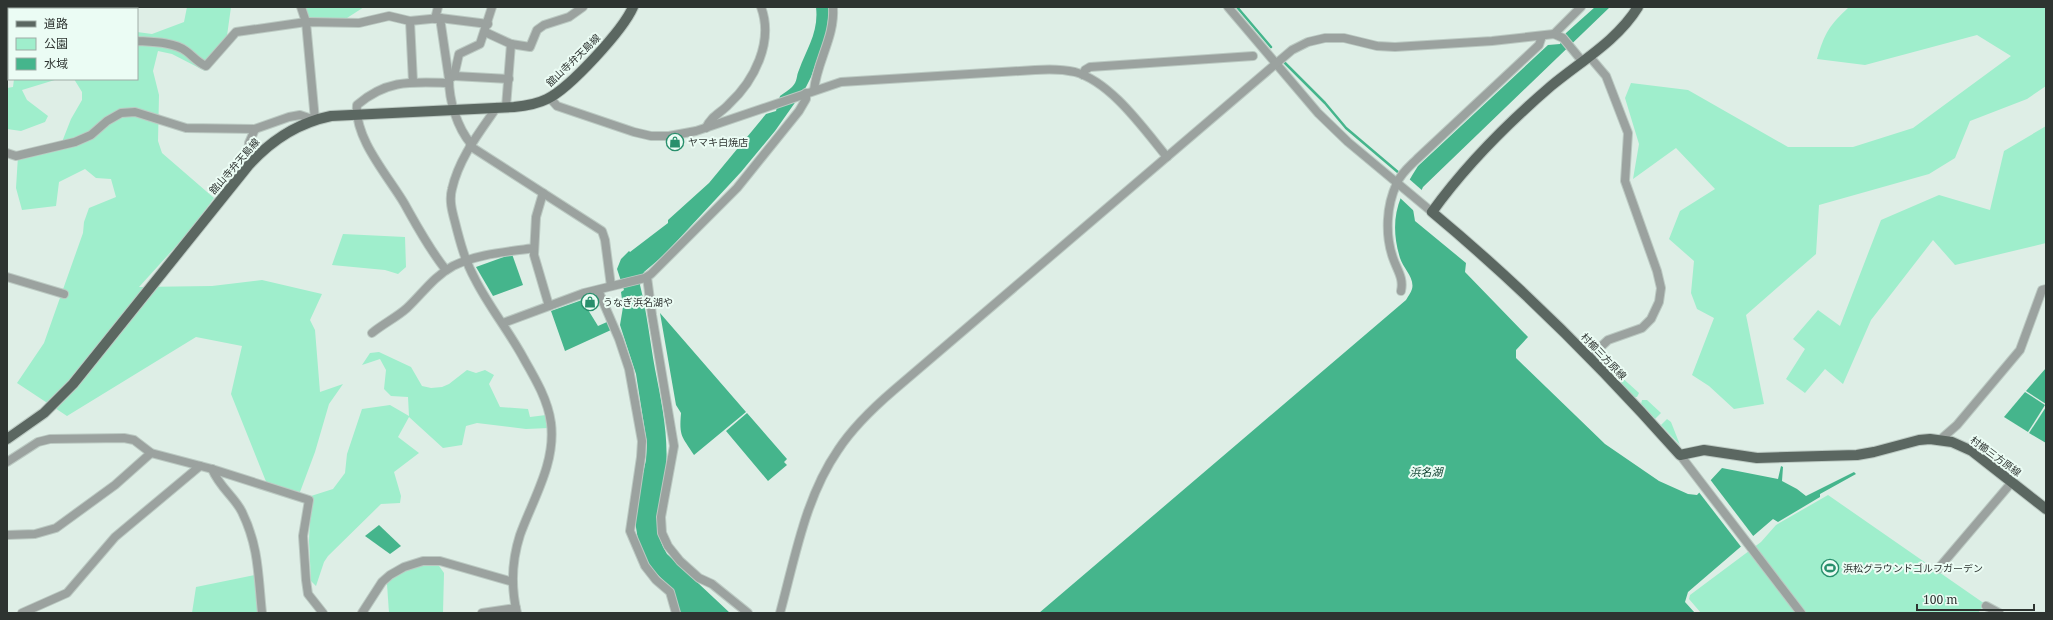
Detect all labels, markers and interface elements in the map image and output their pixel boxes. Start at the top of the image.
legend [8,8,138,80]
text: 道路 [44,15,68,32]
street label: 舘山寺弁天島線 [543,31,603,89]
text: 公園 [44,35,68,52]
text: 水域 [44,55,68,72]
shop icon: ヤマキ白焼店 [665,132,685,152]
street label: 舘山寺弁天島線 [206,135,262,197]
place label: ヤマキ白焼店 [688,135,748,149]
shop icon: うなぎ浜名湖や [580,292,600,312]
place label: うなぎ浜名湖や [603,295,673,309]
street label: 村櫛三方原線 [1578,330,1630,382]
street label: 村櫛三方原線 [1968,433,2024,479]
water label: 浜名湖 [1410,464,1444,479]
sports icon: 浜松グラウンドゴルフガーデン [1820,558,1840,578]
place label: 浜松グラウンドゴルフガーデン [1843,561,1983,575]
scale bar [1917,586,2034,612]
text: 100 m [1923,591,1958,608]

